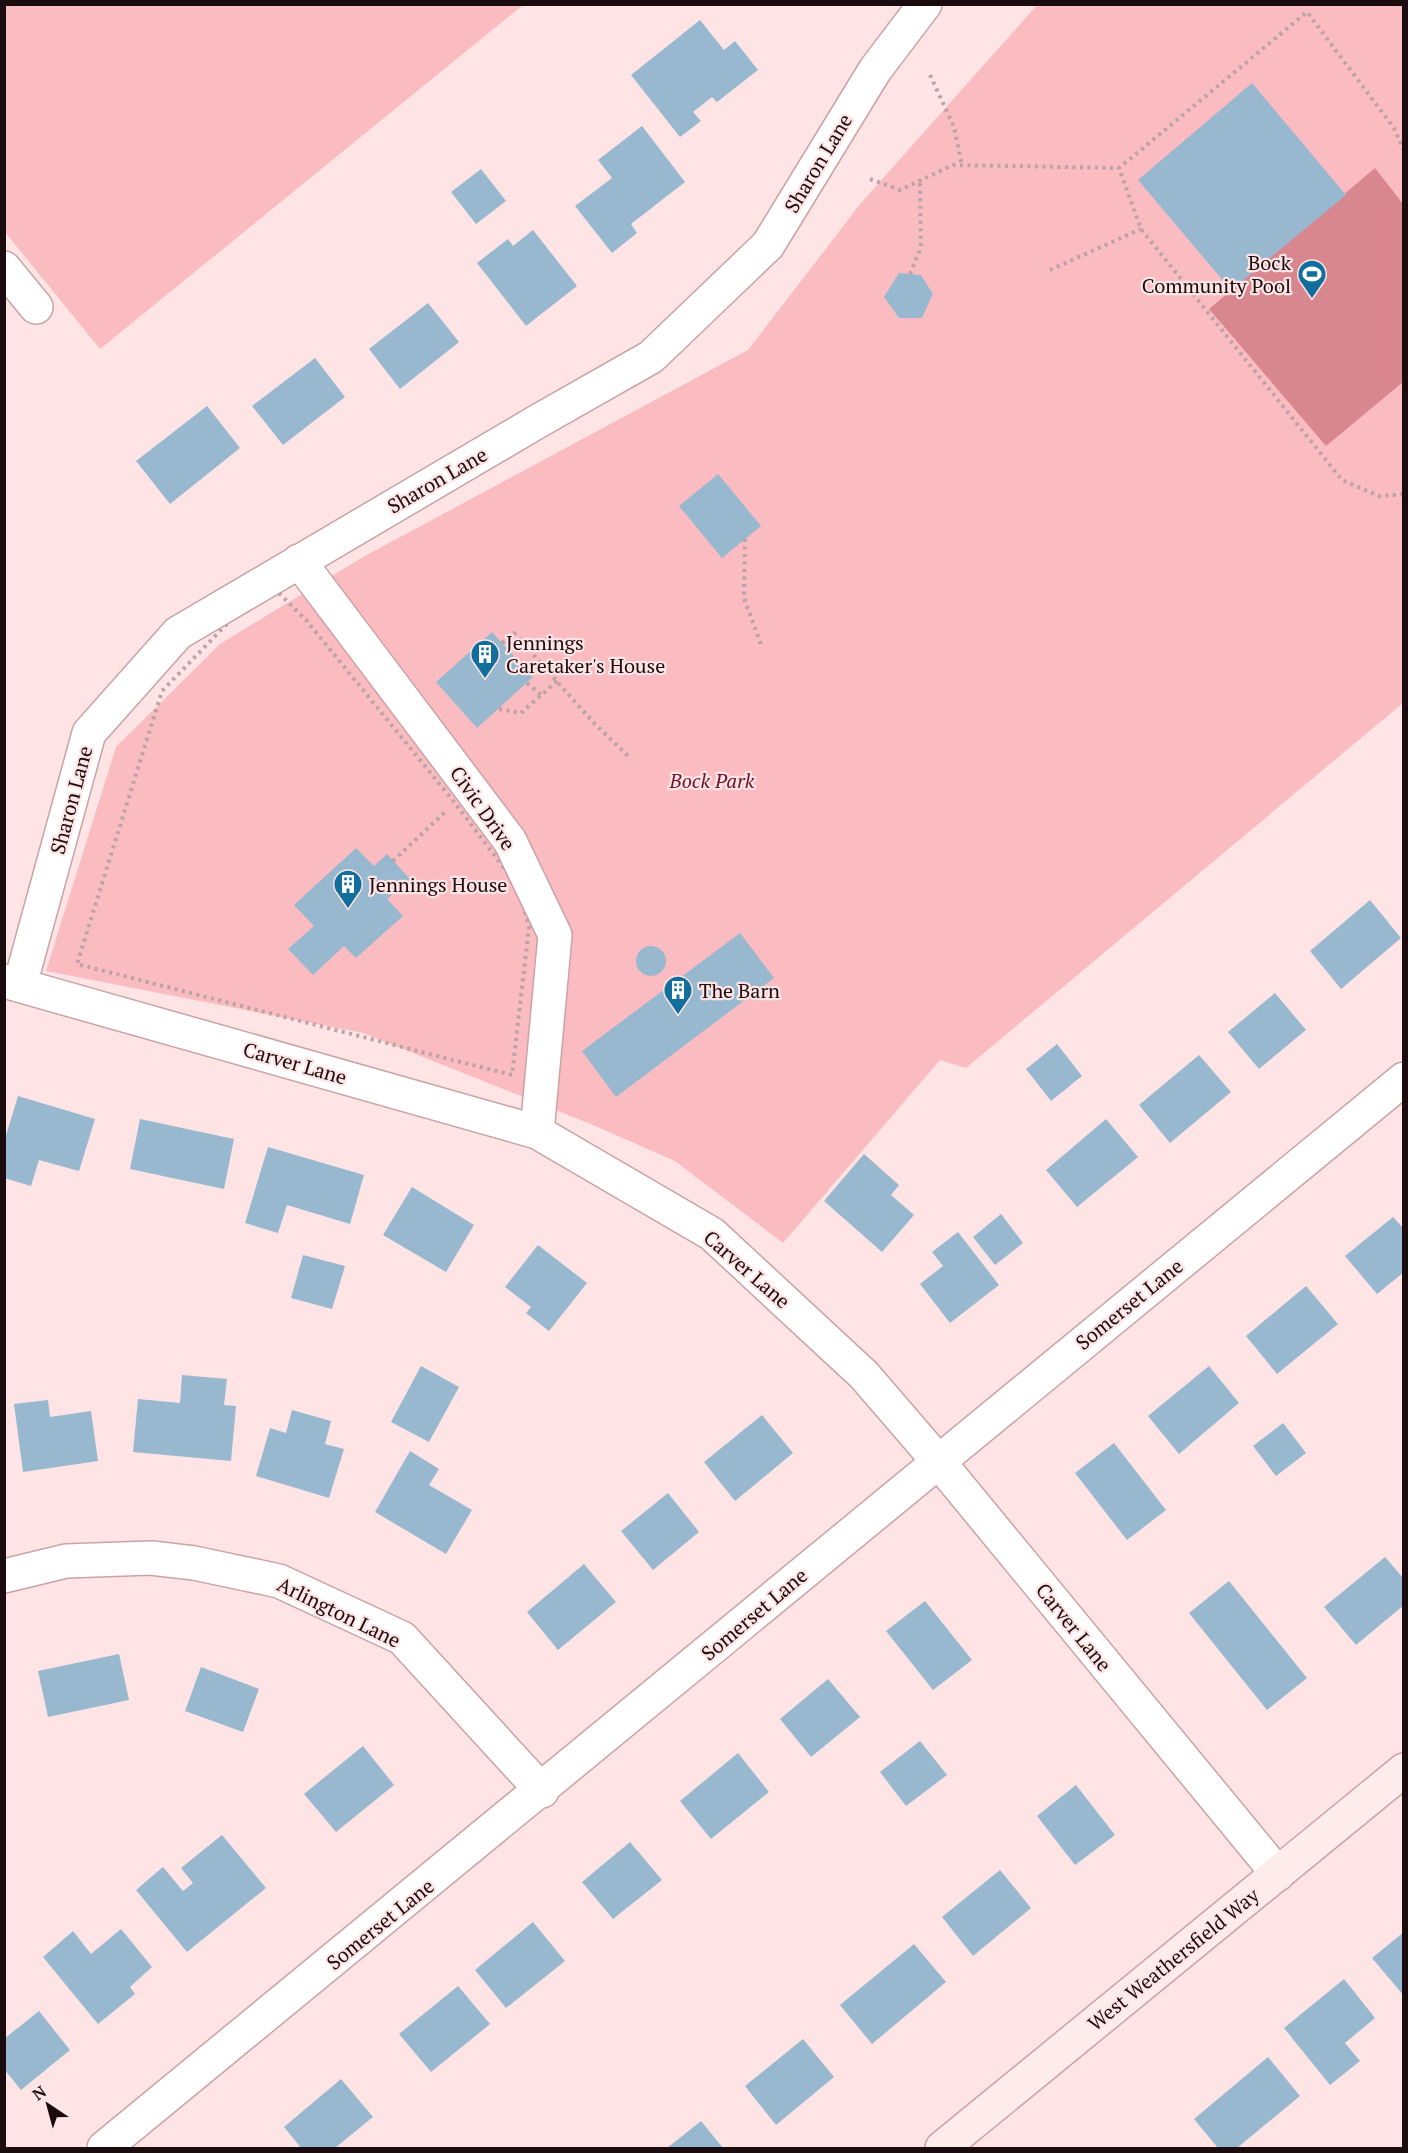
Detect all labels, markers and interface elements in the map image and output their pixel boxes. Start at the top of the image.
street label: Sharon Lane [778,108,858,218]
place label: Bock Community Pool [1142,249,1292,299]
sports icon: Bock Community Pool [1296,258,1328,300]
street label: Sharon Lane [382,441,492,519]
place label: Jennings Caretaker's House [506,629,665,679]
building icon: Jennings Caretaker's House [469,638,501,680]
street label: Sharon Lane [44,743,98,857]
street label: Civic Drive [444,761,522,855]
park label: Bock Park [669,767,755,794]
building icon: Jennings House [332,868,364,910]
place label: Jennings House [369,871,507,898]
building icon: The Barn [662,974,694,1016]
place label: The Barn [699,977,780,1004]
street label: Carver Lane [240,1035,350,1091]
street label: Carver Lane [698,1224,796,1314]
street label: Somerset Lane [1070,1252,1188,1356]
street label: Somerset Lane [695,1562,813,1666]
street label: Arlington Lane [273,1570,405,1654]
street label: Carver Lane [1030,1577,1118,1677]
street label: Somerset Lane [321,1872,439,1976]
street label: West Weathersfield Way [1082,1881,1265,2037]
north arrow [18,2075,78,2135]
text: N [28,2080,51,2105]

